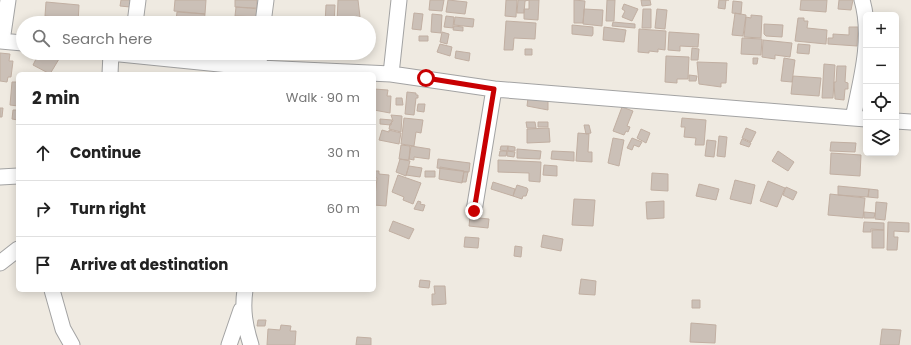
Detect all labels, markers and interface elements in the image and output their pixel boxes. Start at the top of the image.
map controls [863,12,899,156]
button: + [863,12,899,48]
search box [16,16,376,60]
icon: search [30,27,52,49]
text: Search here [62,28,152,49]
button: − [863,48,899,84]
route start [417,69,435,87]
button: locate [863,84,899,120]
text: 2 min [32,86,80,110]
text: Walk · 90 m [286,88,360,107]
button: layers [863,120,899,156]
icon: ahead [32,142,54,164]
text: Continue [70,142,141,163]
text: 30 m [327,143,360,162]
icon: right [32,198,54,220]
text: Turn right [70,198,146,219]
text: 60 m [327,199,360,218]
route end [465,202,483,220]
icon: arrive [32,254,54,276]
text: Arrive at destination [70,254,228,275]

